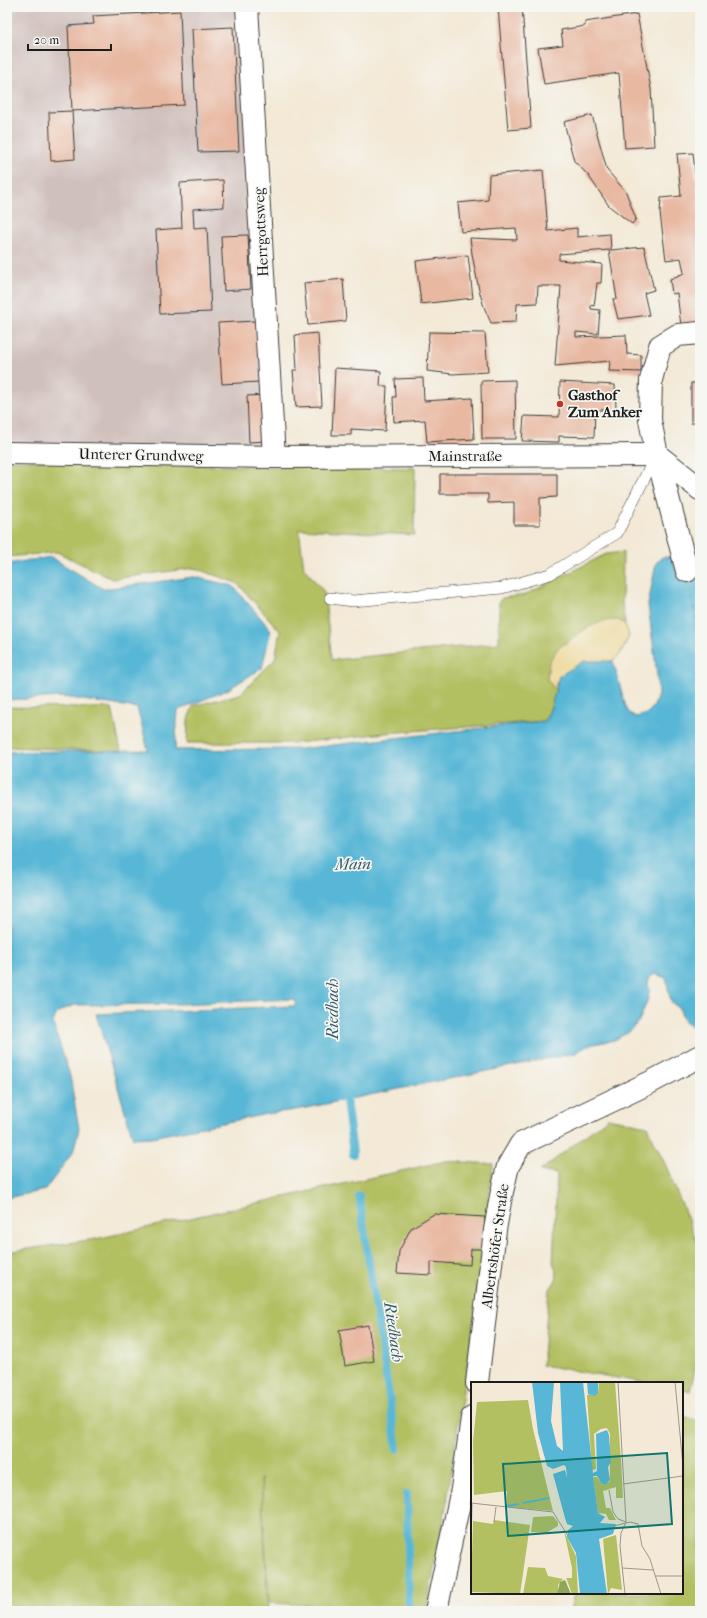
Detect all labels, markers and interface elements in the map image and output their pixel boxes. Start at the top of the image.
scale bar [28,26,111,52]
text: 20 m [34,33,59,47]
street label: Herrgottsweg [250,186,272,277]
place label: Gasthof Zum Anker [568,386,643,421]
marker: Gasthof Zum Anker [555,399,565,409]
street label: Unterer Grundweg [78,445,205,465]
street label: Mainstraße [428,447,502,465]
water label: Main [334,854,371,874]
water label: Riedbach [323,979,342,1040]
street label: Albertshöfer Straße [477,1182,513,1311]
water label: Riedbach [380,1300,408,1363]
inset map [471,1382,683,1594]

